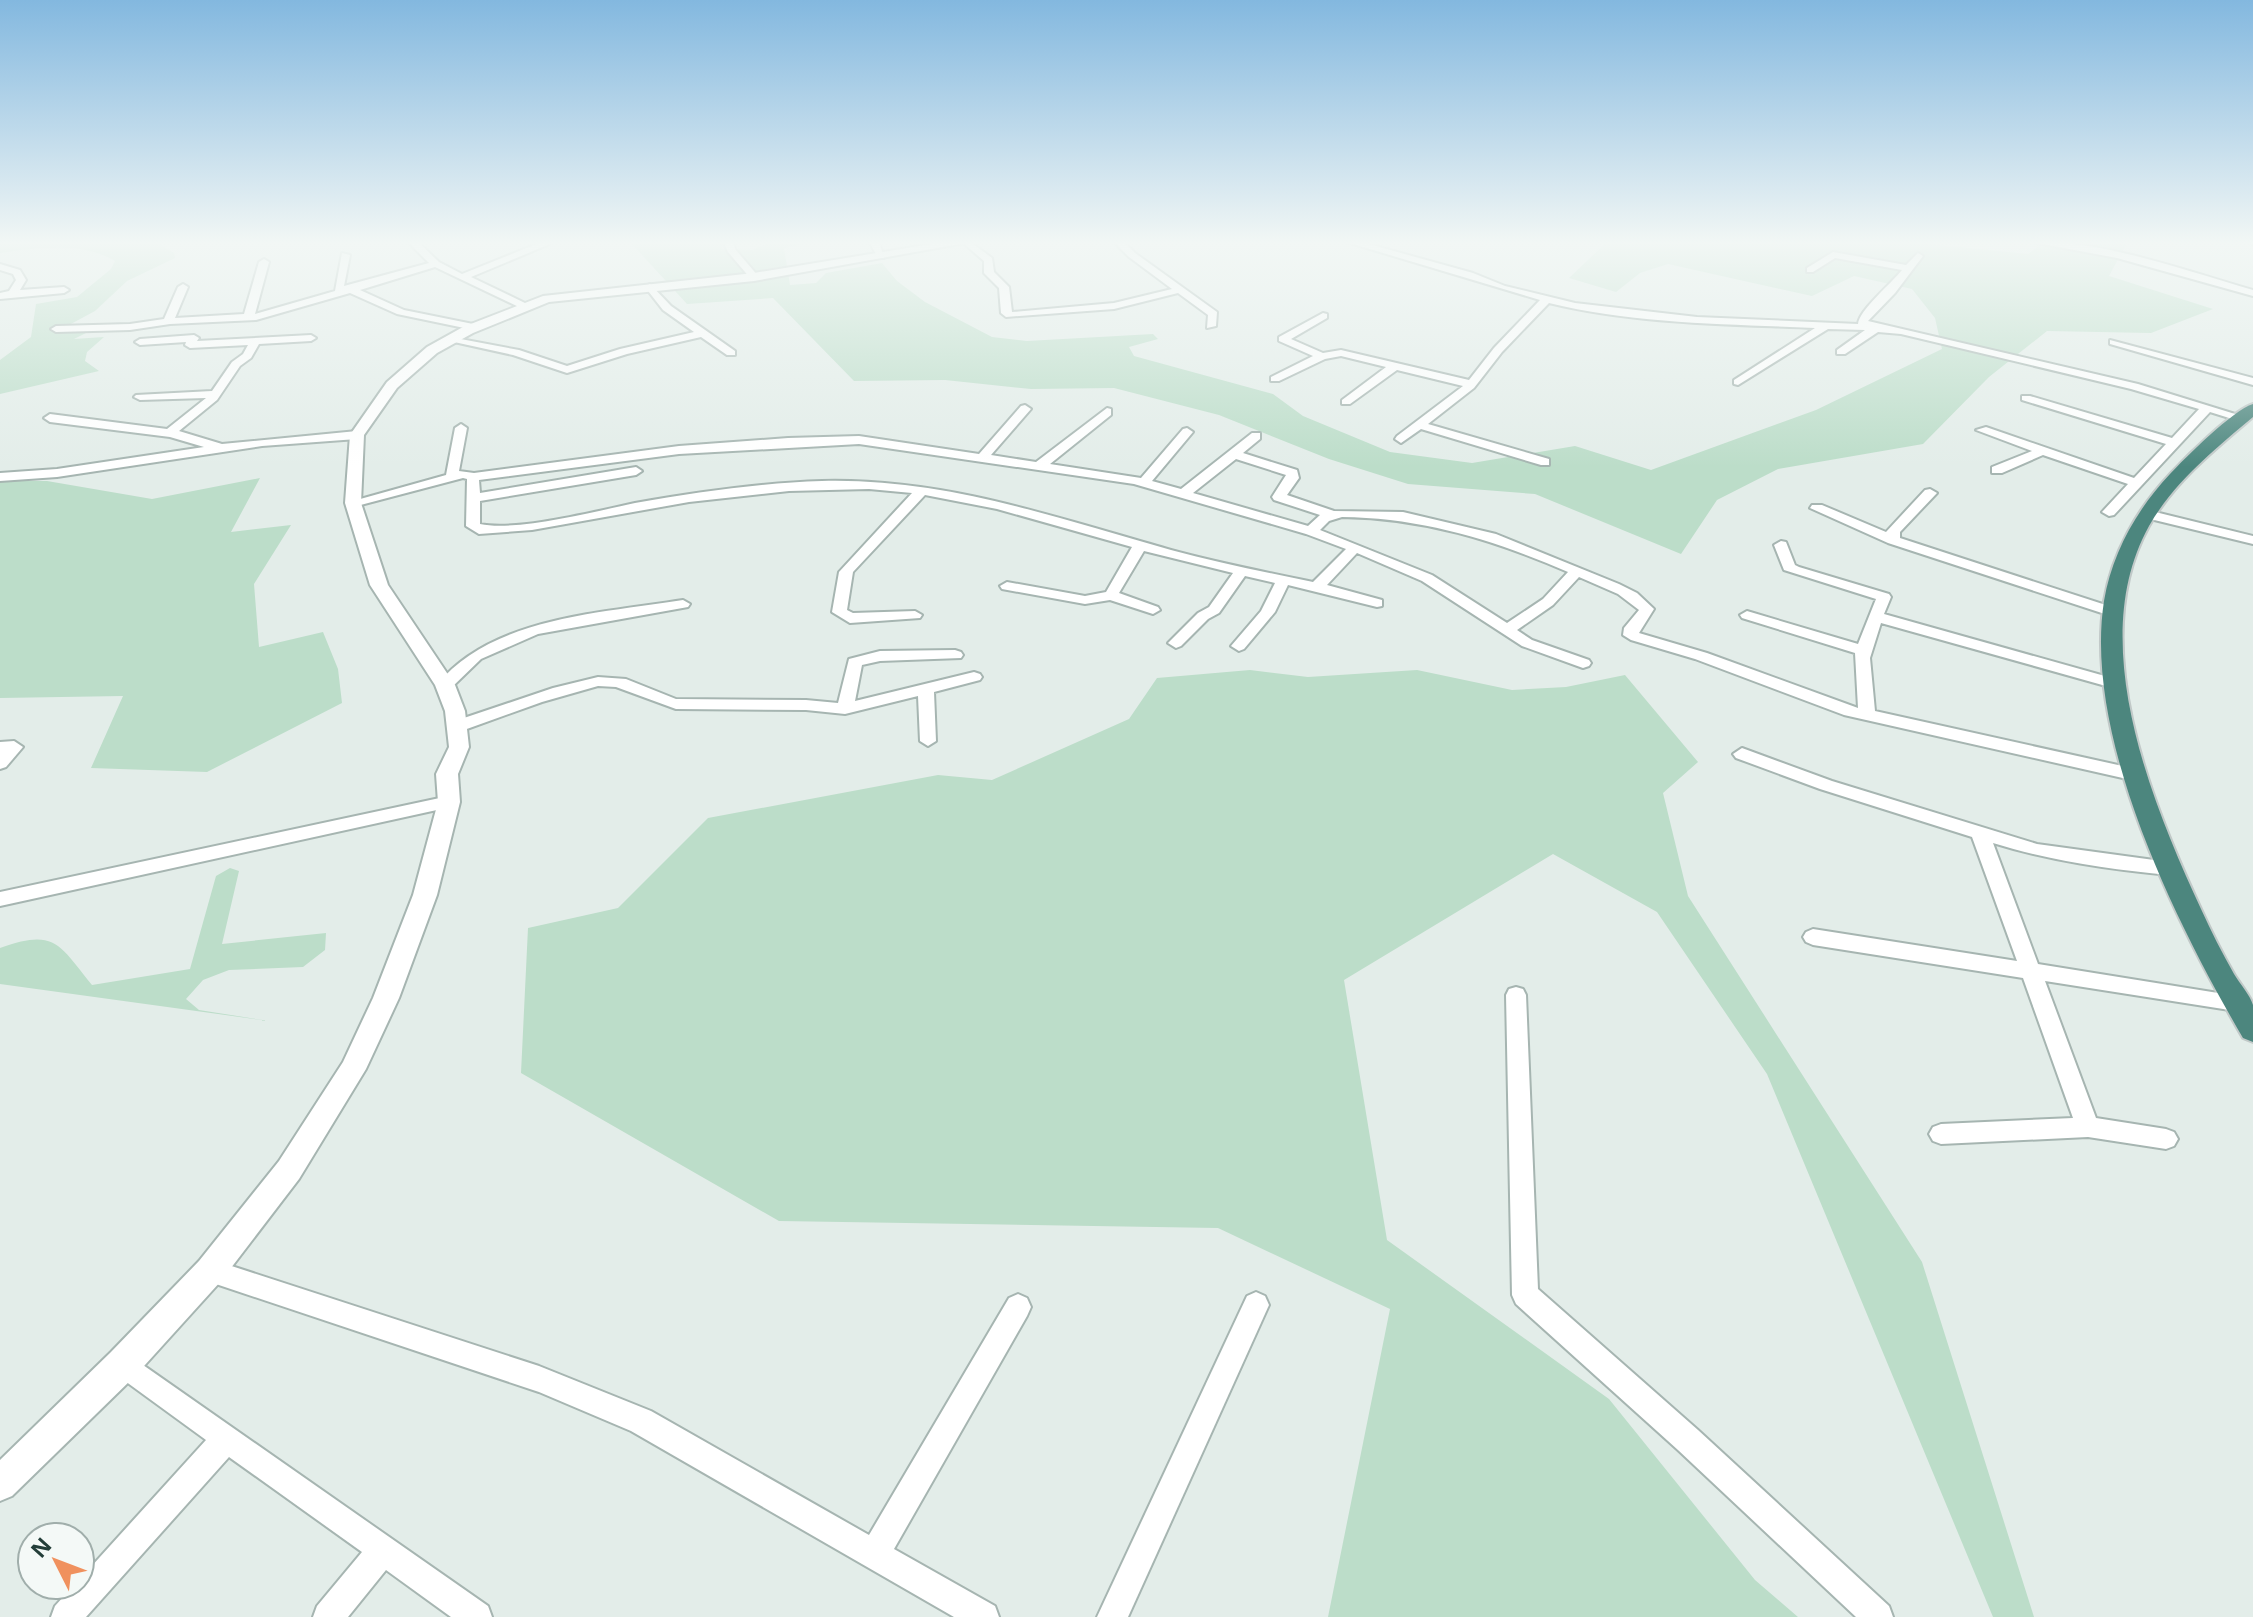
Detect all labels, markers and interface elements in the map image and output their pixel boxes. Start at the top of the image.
north arrow [16,1521,96,1601]
text: N [23,1530,58,1564]

